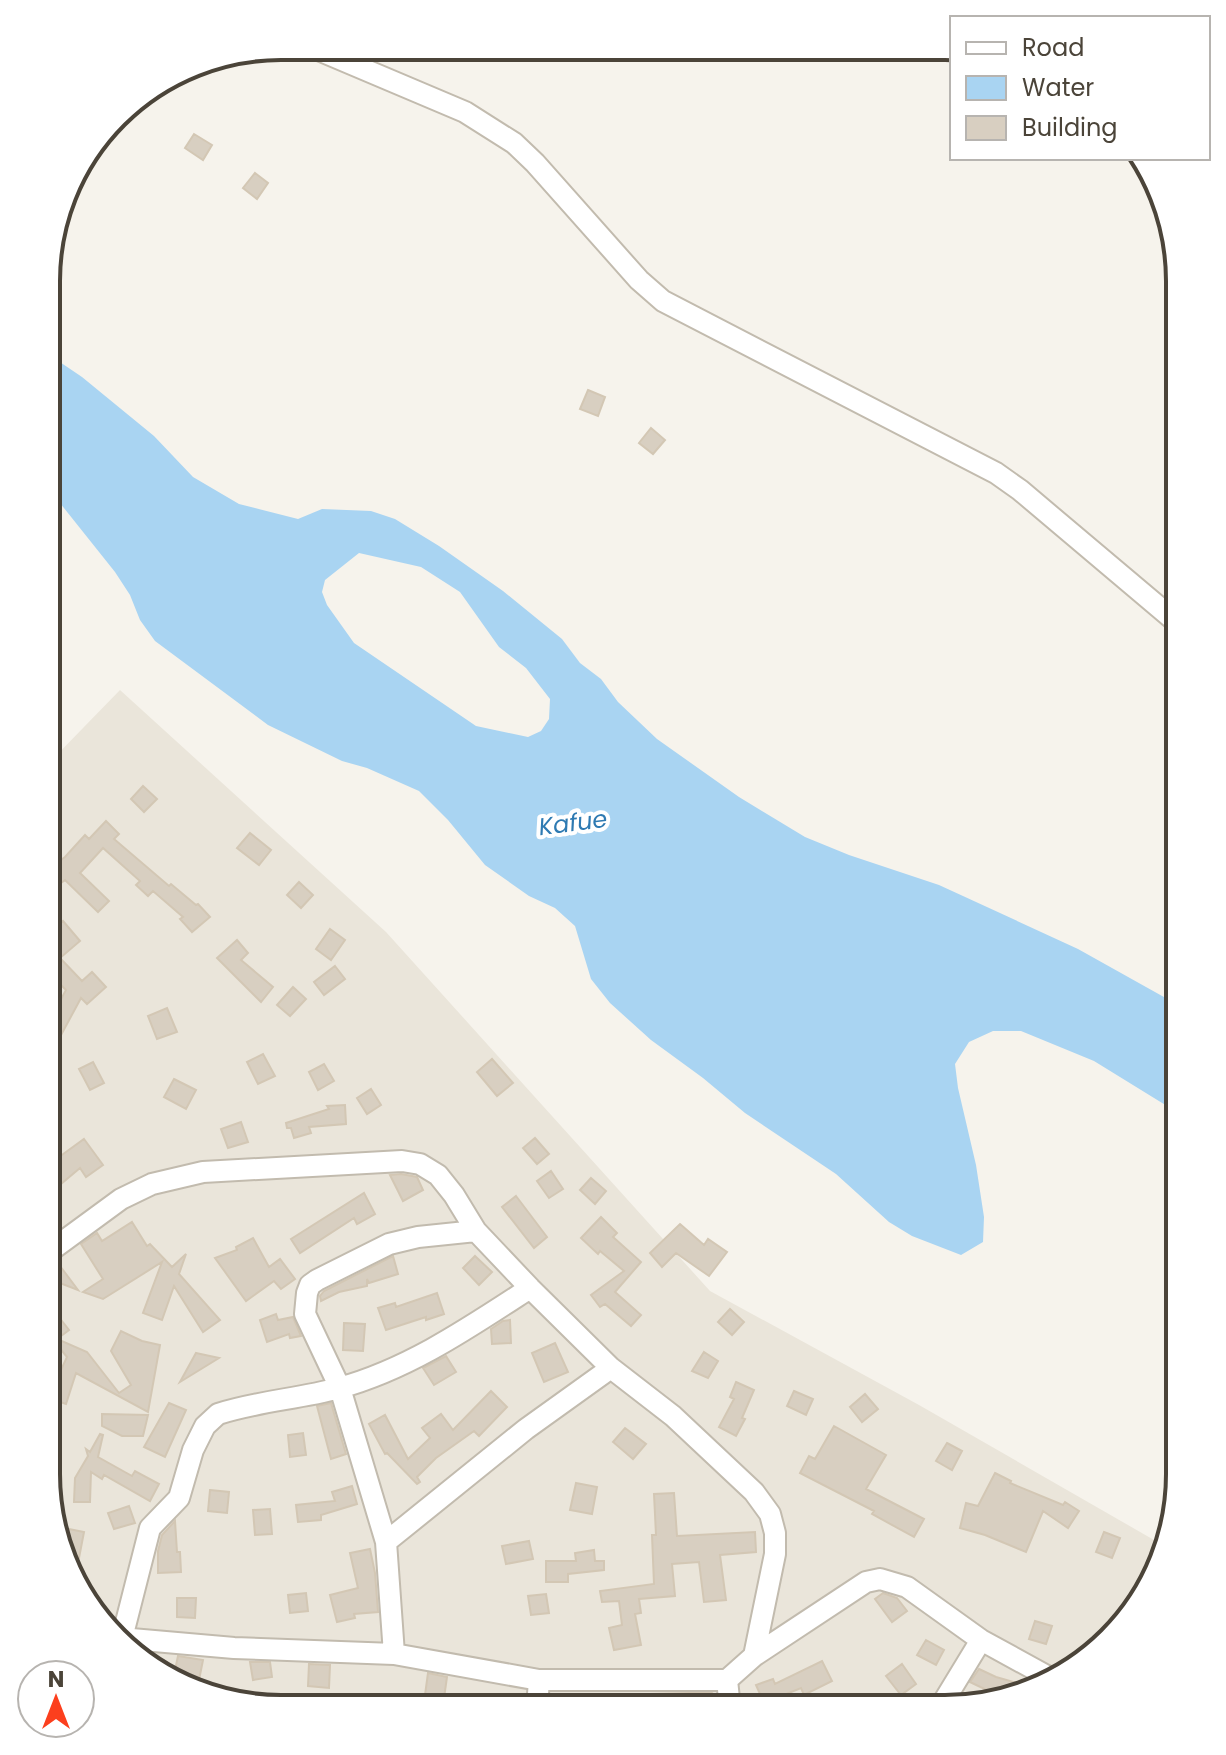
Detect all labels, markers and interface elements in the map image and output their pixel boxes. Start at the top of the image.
legend [950,16,1210,160]
text: Road [1022,31,1084,64]
text: Water [1022,71,1094,104]
text: Building [1022,111,1118,144]
water label: Kafue [537,802,609,843]
north arrow [16,1659,96,1739]
text: N [48,1664,64,1695]

